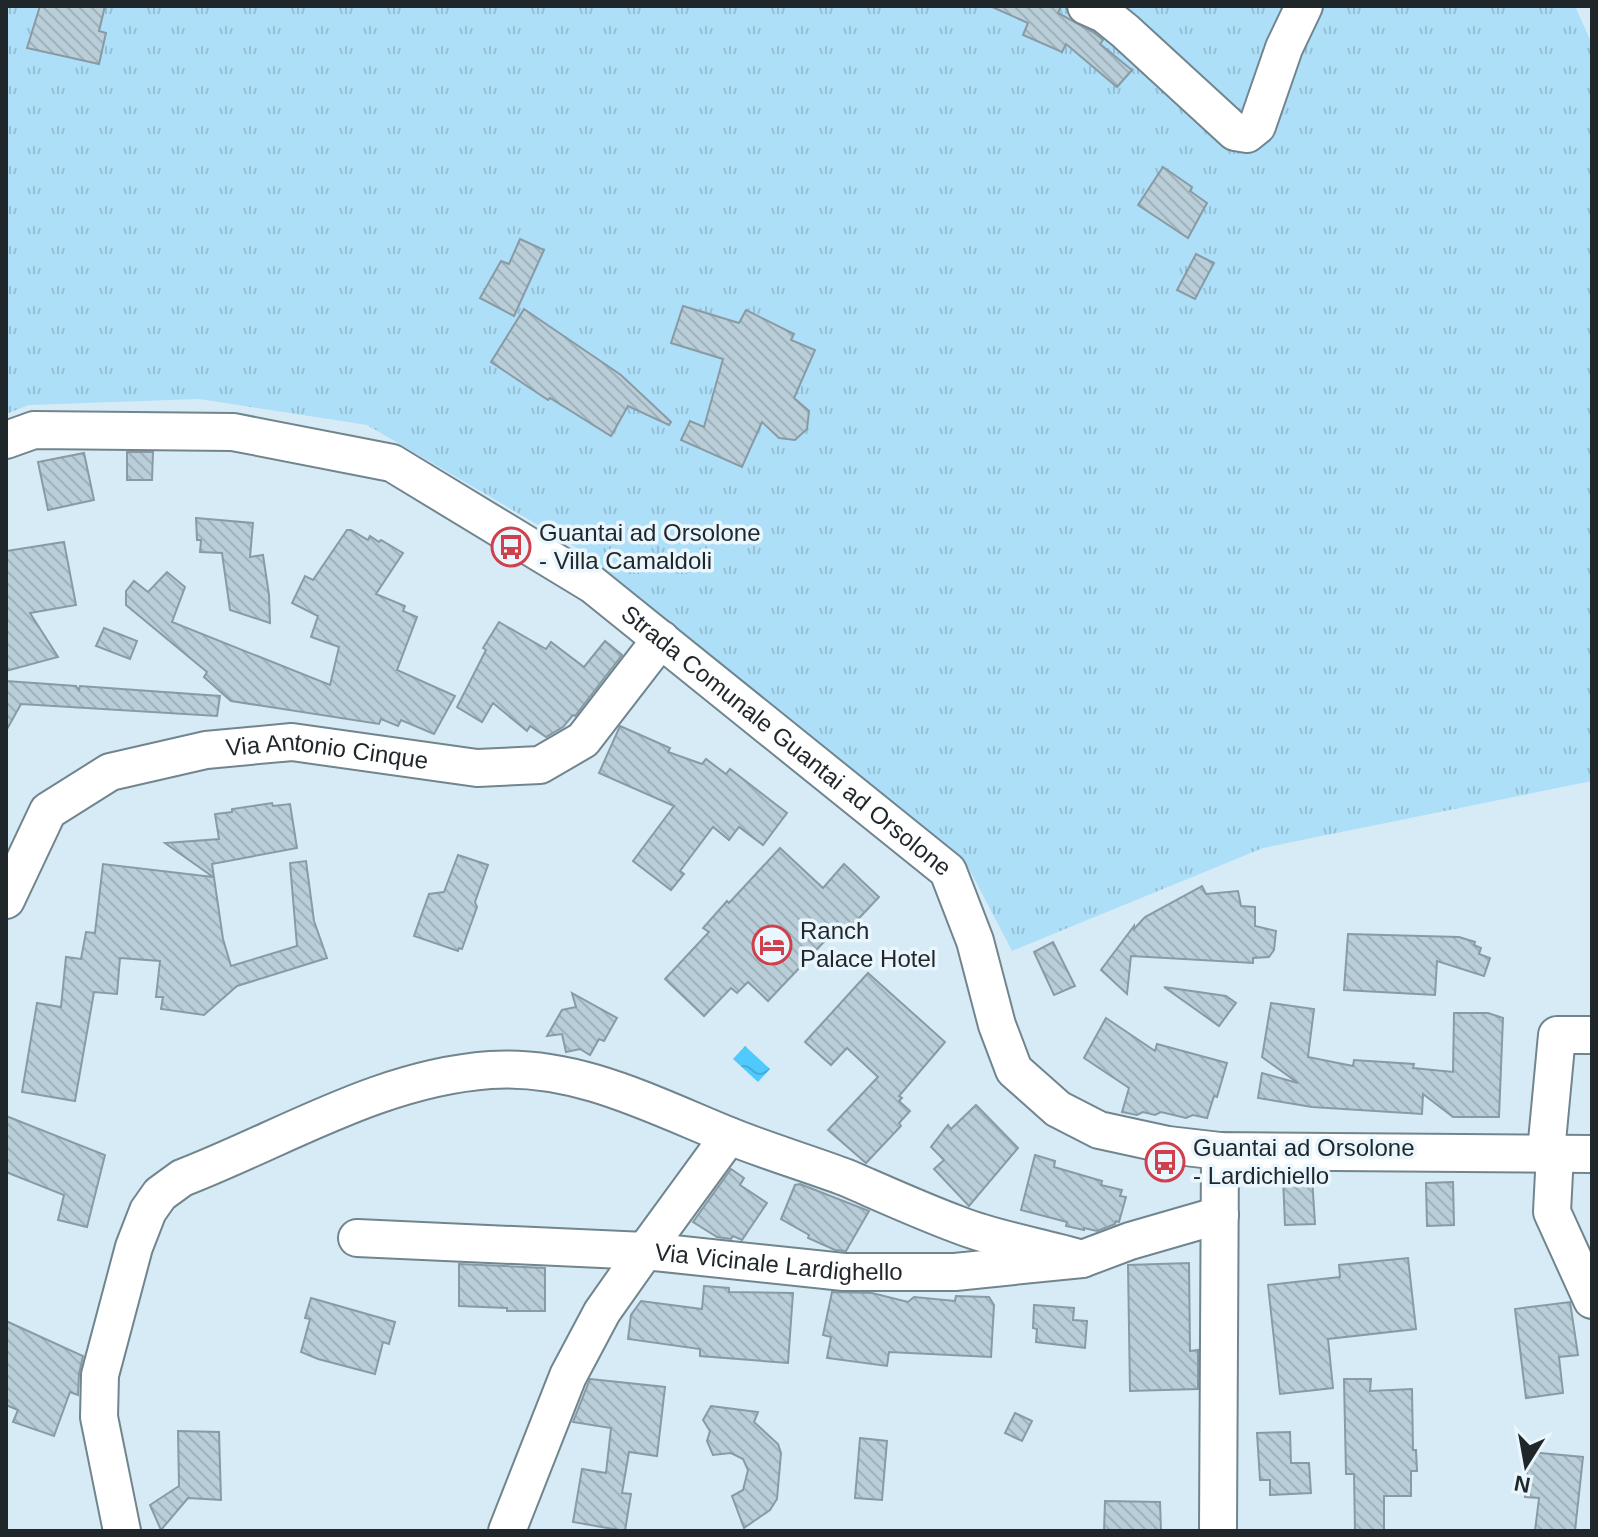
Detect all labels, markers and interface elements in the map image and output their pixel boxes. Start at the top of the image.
place label: Guantai ad Orsolone - Villa Camaldoli [539,519,760,574]
bus stop icon: Guantai ad Orsolone - Villa Camaldoli [490,526,532,568]
street label: Strada Comunale Guantai ad Orsolone [616,600,957,881]
street label: Via Antonio Cinque [225,728,430,774]
place label: Ranch Palace Hotel [800,917,936,972]
hotel icon: Ranch Palace Hotel [751,924,793,966]
place label: Guantai ad Orsolone - Lardichiello [1193,1134,1414,1189]
bus stop icon: Guantai ad Orsolone - Lardichiello [1144,1141,1186,1183]
street label: Via Vicinale Lardighello [653,1238,903,1285]
north arrow [1486,1425,1566,1505]
text: N [1512,1470,1532,1498]

